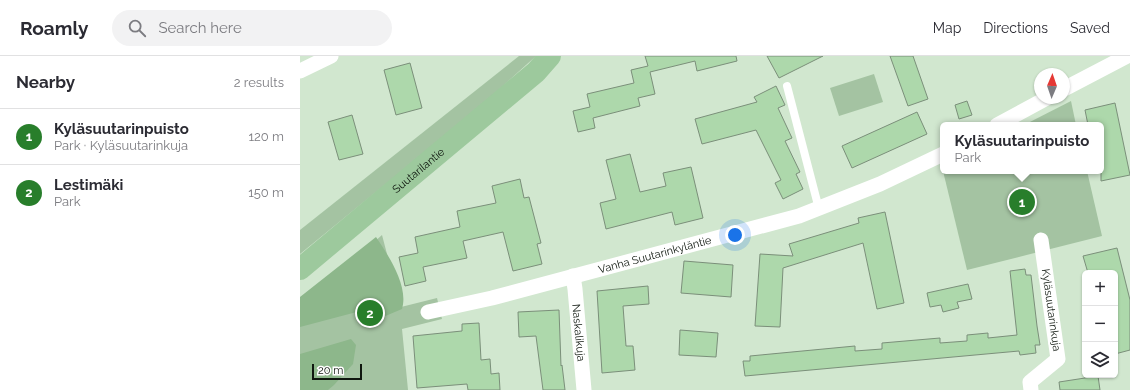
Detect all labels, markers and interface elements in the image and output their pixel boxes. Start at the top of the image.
search box [112,10,392,46]
text: Roamly [20,17,88,39]
icon: search [126,17,148,39]
text: Search here [158,19,242,37]
text: Map [933,20,961,36]
text: Directions [983,20,1048,36]
text: Saved [1070,20,1110,36]
north arrow [1034,68,1070,104]
text: Nearby [16,72,75,92]
text: 2 results [234,75,284,90]
text: Kyläsuutarinpuisto [54,120,189,138]
popup [940,122,1104,174]
text: 1 [26,129,32,144]
text: 120 m [248,129,284,144]
text: Kyläsuutarinpuisto [955,132,1089,150]
text: Park · Kyläsuutarinkuja [54,138,188,153]
street label: Suutarilantie [390,145,447,196]
text: Park [955,150,981,165]
text: Lestimäki [54,176,123,194]
text: 2 [25,185,33,200]
text: 150 m [248,185,284,200]
pin: 1 [1009,187,1035,217]
text: Park [54,194,81,209]
your location [725,225,745,245]
street label: Vanha Suutarinkyläntie [597,233,713,276]
street label: Kyläsuutarinkuja [1039,268,1063,352]
map controls [1082,270,1118,378]
button: + [1082,270,1118,306]
pin: 2 [357,298,383,328]
street label: Naskalikuja [570,303,588,362]
button: − [1082,306,1118,342]
button: layers [1082,342,1118,378]
scale bar [312,362,362,381]
text: 20 m [318,364,343,377]

